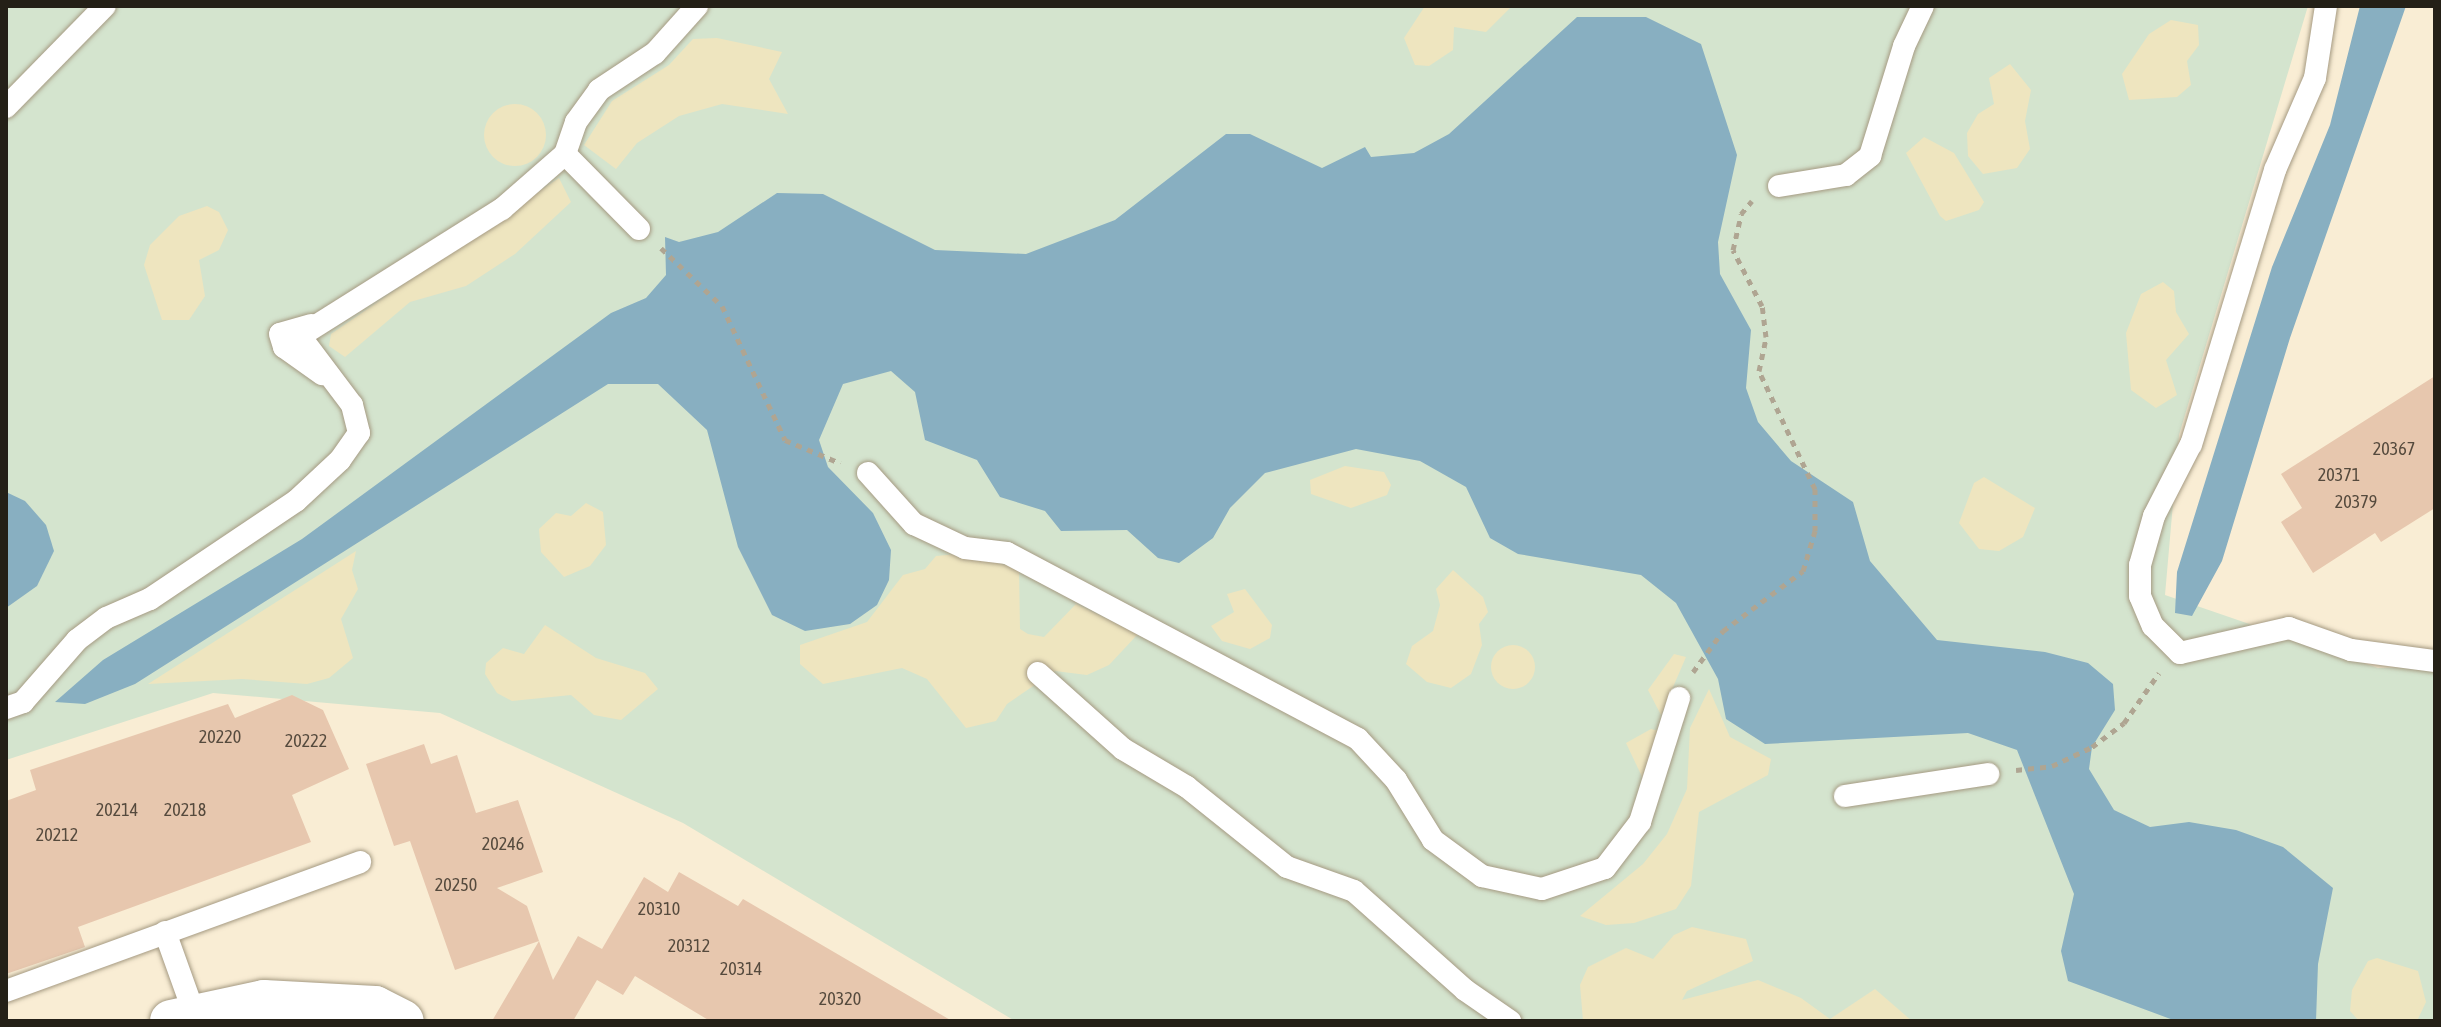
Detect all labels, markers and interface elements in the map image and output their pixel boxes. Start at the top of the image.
house number: 20367 [2373,438,2415,460]
house number: 20371 [2318,464,2360,486]
house number: 20379 [2335,491,2377,513]
house number: 20220 [199,726,241,748]
house number: 20222 [285,730,327,752]
house number: 20214 [96,799,138,821]
house number: 20218 [164,799,206,821]
house number: 20212 [36,824,78,846]
house number: 20246 [482,833,524,855]
house number: 20250 [435,874,477,896]
house number: 20310 [638,898,680,920]
house number: 20312 [668,935,710,957]
house number: 20314 [720,958,762,980]
house number: 20320 [819,988,861,1010]

